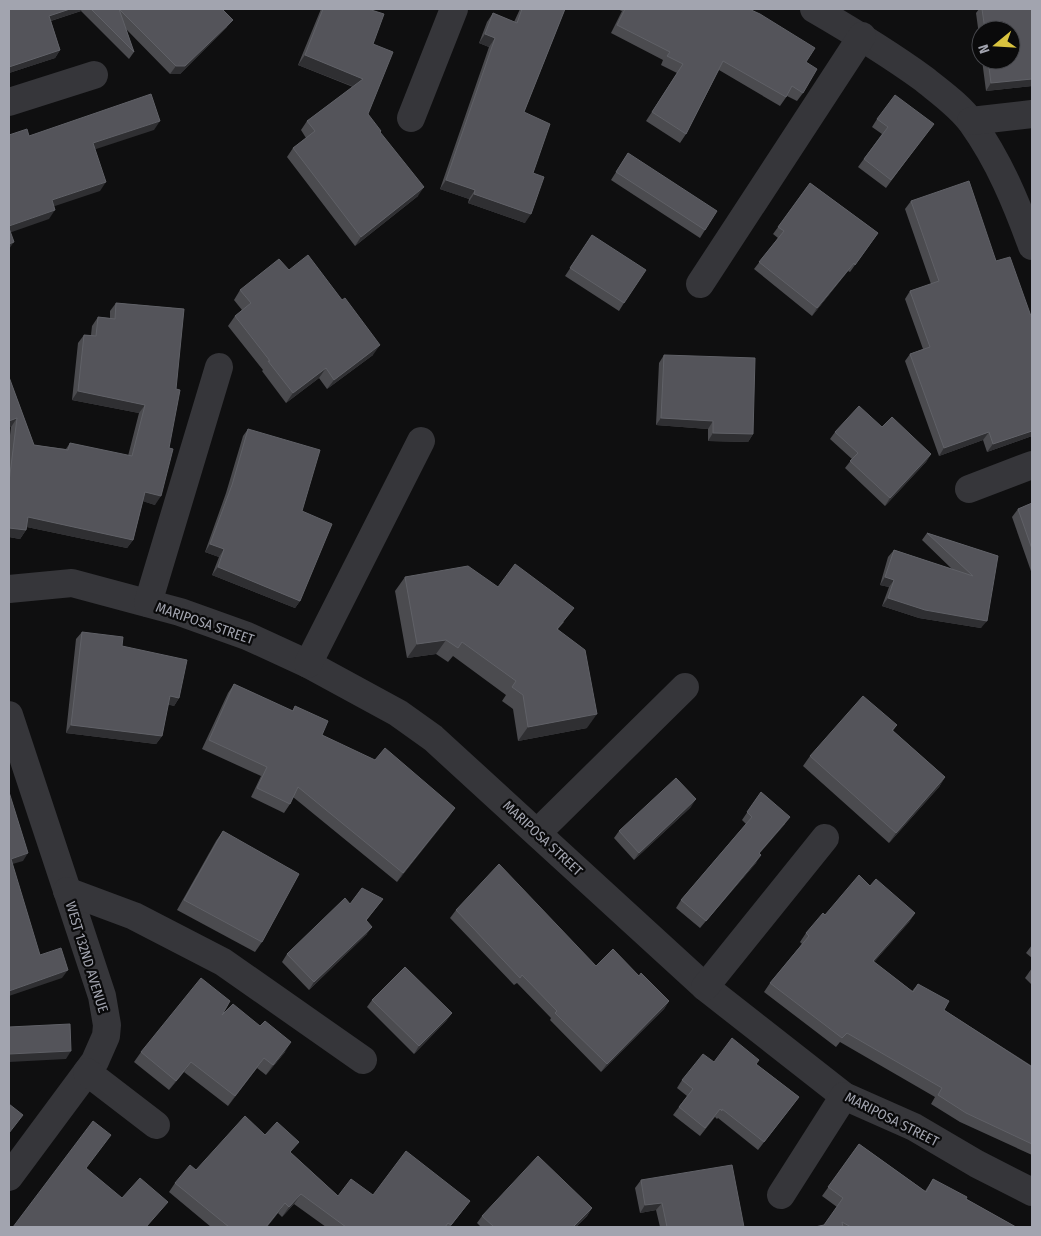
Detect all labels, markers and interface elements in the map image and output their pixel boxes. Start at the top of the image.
north arrow [971,20,1021,70]
text: N [975,42,993,55]
street label: MARIPOSA STREET [154,599,257,648]
street label: MARIPOSA STREET [499,797,586,880]
street label: WEST 132ND AVENUE [62,900,112,1015]
street label: MARIPOSA STREET [842,1089,942,1151]

